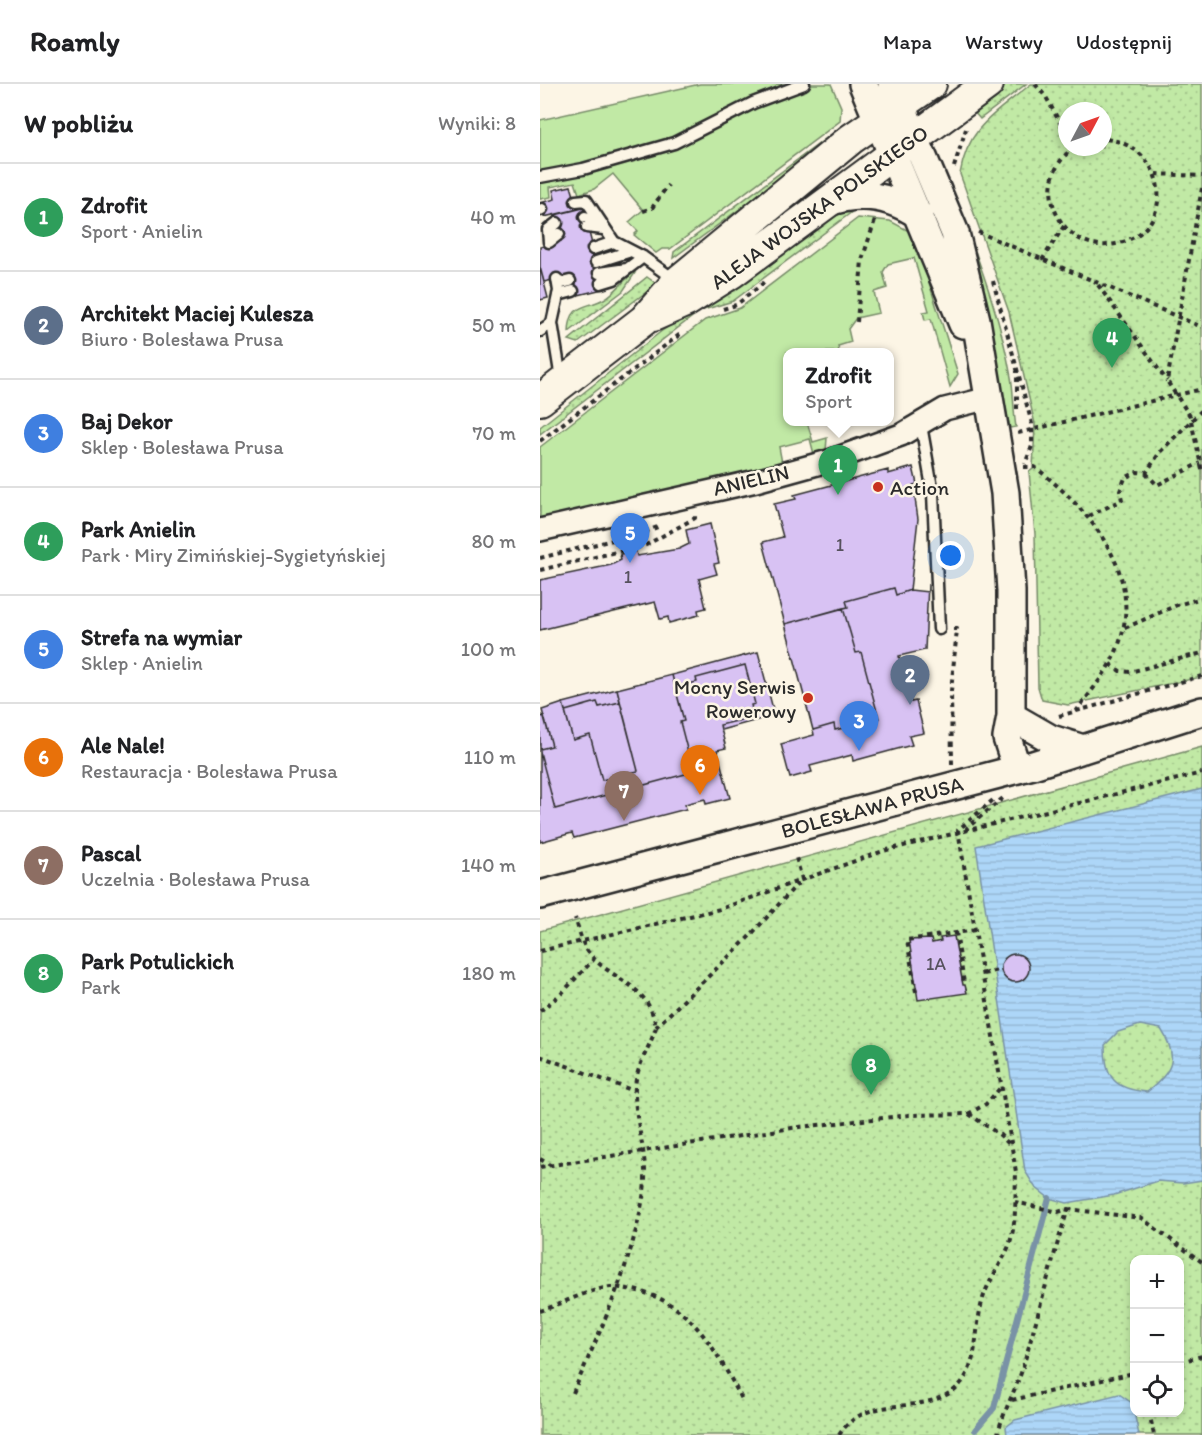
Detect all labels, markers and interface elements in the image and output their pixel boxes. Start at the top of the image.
text: Roamly [30,24,120,58]
text: Mapa [883,29,932,54]
text: Warstwy [965,29,1043,54]
text: Udostępnij [1076,29,1172,54]
north arrow [1058,102,1112,156]
text: W pobliżu [24,107,133,139]
text: Wyniki: 8 [438,111,516,135]
street label: ALEJA WOJSKA POLSKIEGO [705,120,933,294]
text: Zdrofit [81,192,147,219]
text: 1 [39,205,48,229]
text: 40 m [470,205,516,229]
text: Sport · Anielin [81,219,203,243]
text: Architekt Maciej Kulesza [81,300,313,327]
text: 2 [38,313,49,337]
text: 50 m [472,313,516,337]
pin: 4 [1092,318,1132,368]
text: Biuro · Bolesława Prusa [81,327,283,351]
popup [783,348,894,426]
text: Zdrofit [805,362,872,389]
text: Sport [805,389,852,413]
text: Baj Dekor [81,408,173,435]
text: 3 [38,421,49,445]
text: 70 m [472,421,516,445]
text: Sklep · Bolesława Prusa [81,435,284,459]
pin: 1 [818,446,858,495]
street label: ANIELIN [711,459,791,501]
place label: Action [890,475,949,500]
marker: Action [871,480,885,494]
pin: 5 [610,514,650,563]
text: Park Anielin [81,516,196,543]
text: 4 [37,529,50,553]
text: 80 m [471,529,516,553]
house number: 1 [836,534,844,556]
your location [936,541,965,570]
text: Park · Miry Zimińskiej-Sygietyńskiej [81,543,386,567]
house number: 1 [624,566,632,588]
text: Strefa na wymiar [81,624,242,651]
text: 5 [38,637,49,661]
text: 100 m [461,637,516,661]
text: Sklep · Anielin [81,651,203,675]
pin: 2 [890,656,929,705]
place label: Mocny Serwis Rowerowy [674,674,796,723]
marker: Mocny Serwis Rowerowy [801,691,815,705]
pin: 3 [840,702,878,751]
text: Ale Nale! [81,732,165,759]
text: 6 [38,745,49,769]
text: 110 m [464,745,516,769]
pin: 6 [680,746,720,795]
text: Restauracja · Bolesława Prusa [81,759,338,783]
street label: BOLESŁAWA PRUSA [778,771,966,843]
pin: 7 [604,772,644,821]
text: Pascal [81,840,141,867]
text: 7 [39,853,48,877]
text: 140 m [461,853,516,877]
text: Uczelnia · Bolesława Prusa [81,867,310,891]
text: Park Potulickich [81,948,234,975]
house number: 1A [926,953,946,975]
text: 8 [38,961,49,985]
text: 180 m [462,961,516,985]
text: Park [81,975,120,999]
pin: 8 [852,1046,890,1095]
map controls [1130,1255,1184,1417]
button: + [1130,1255,1184,1309]
button: − [1130,1309,1184,1363]
button: locate [1130,1363,1184,1417]

